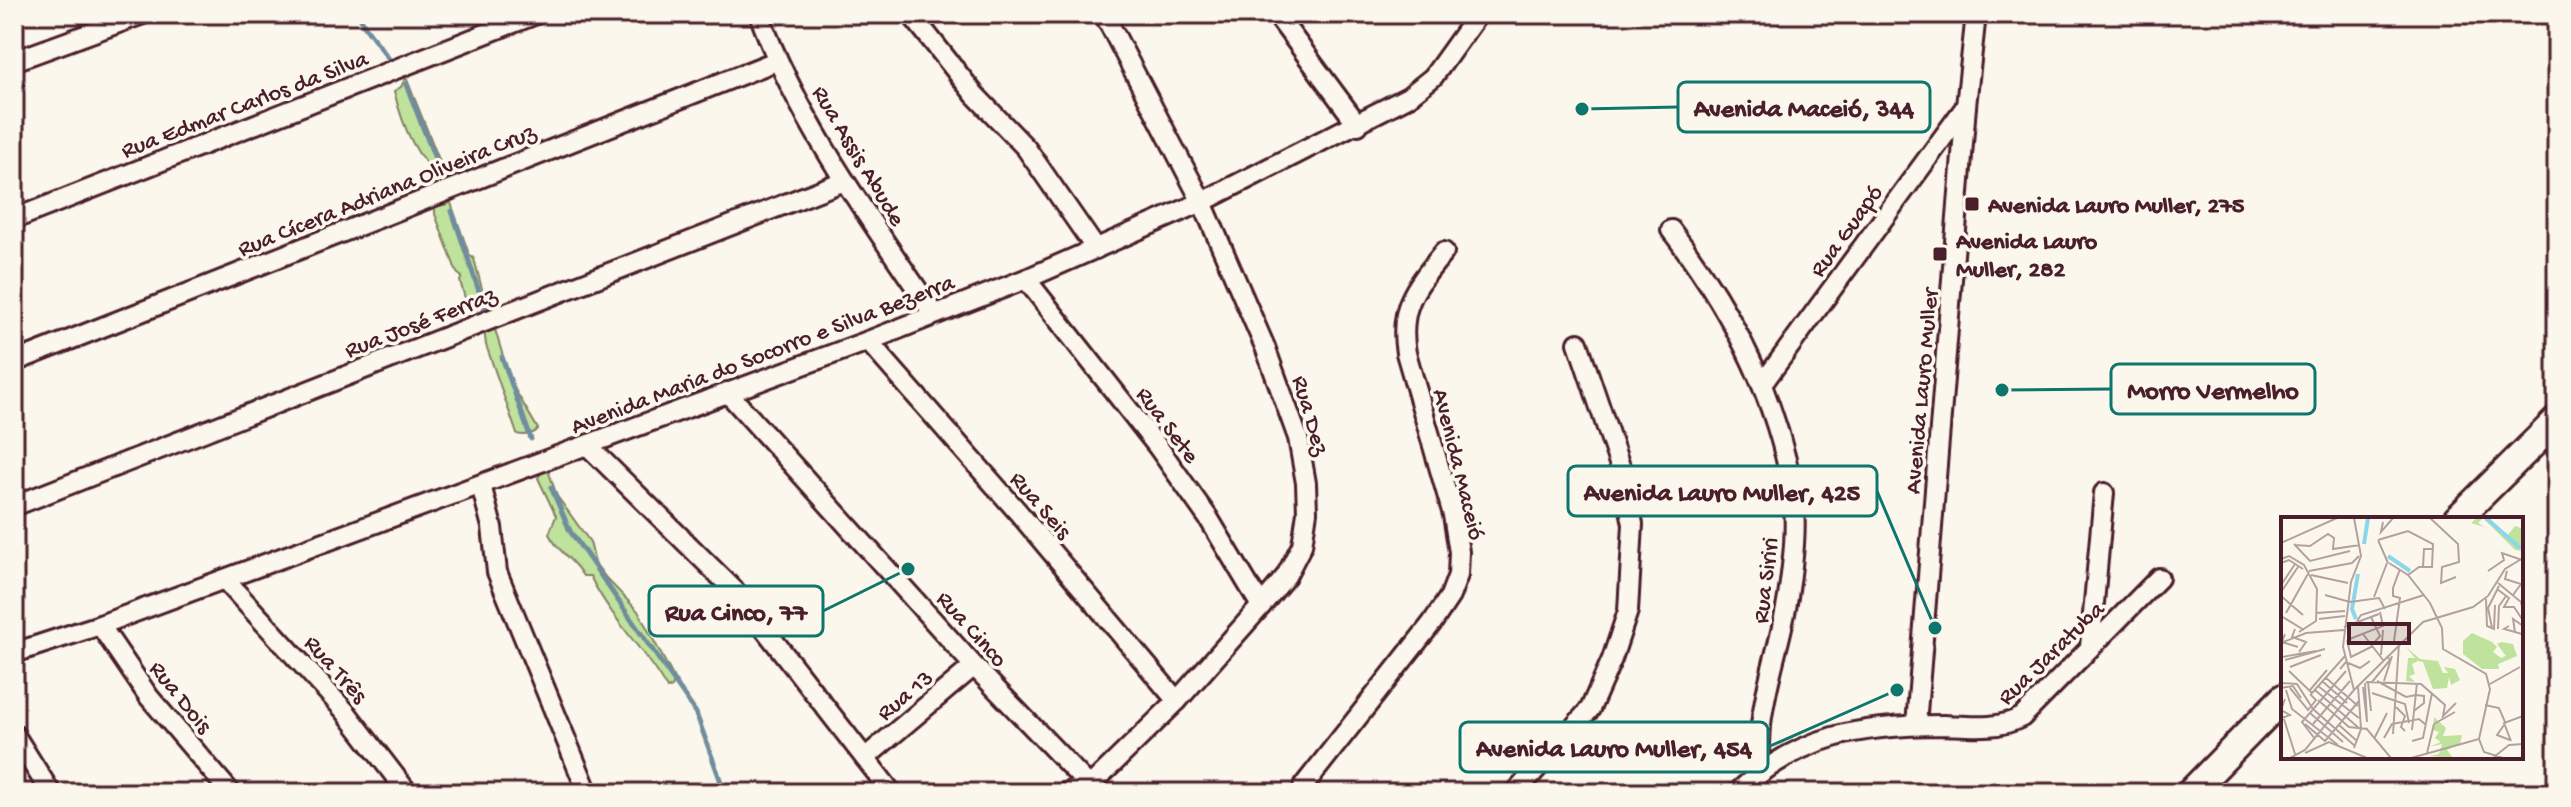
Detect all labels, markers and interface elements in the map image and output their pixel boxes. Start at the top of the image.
street label: Rua Edmar Carlos da Silva [118,46,373,167]
street label: Rua Assis Abude [804,81,911,233]
callout: Avenida Maceió, 344 [1678,82,1930,132]
text: Avenida Maceió, 344 [1693,96,1915,127]
street label: Rua Cícera Adriana Oliveira Cruz [234,119,542,265]
street label: Rua Guapó [1805,180,1891,284]
place label: Avenida Lauro Muller, 275 [1987,193,2245,222]
marker: Avenida Lauro Muller, 275 [1963,195,1981,213]
place label: Avenida Lauro Muller, 282 [1955,229,2098,286]
marker: Avenida Lauro Muller, 282 [1931,245,1949,263]
street label: Avenida Maria do Socorro e Silva Bezerra [567,269,960,443]
street label: Rua José Ferraz [341,281,503,367]
street label: Avenida Lauro Muller [1900,285,1947,495]
callout: Morro Vermelho [2111,364,2315,414]
street label: Rua Dez [1283,373,1334,460]
text: Morro Vermelho [2127,378,2299,409]
street label: Rua Sete [1128,382,1205,471]
street label: Avenida Maceió [1424,386,1489,544]
street label: Rua Seis [1002,466,1077,547]
callout: Avenida Lauro Muller, 425 [1568,466,1877,516]
text: Avenida Lauro Muller, 425 [1583,480,1861,511]
inset map [2281,517,2523,759]
street label: Rua Siriri [1748,536,1787,625]
callout: Rua Cinco, 77 [649,586,823,636]
street label: Rua Cinco [928,586,1012,675]
street label: Rua Jaratuba [1993,596,2113,713]
text: Rua Cinco, 77 [664,600,809,631]
street label: Rua Três [296,630,373,711]
street label: Rua Dois [141,656,218,741]
street label: Rua 13 [872,665,940,729]
callout: Avenida Lauro Muller, 454 [1460,722,1768,772]
text: Avenida Lauro Muller, 454 [1475,736,1753,767]

